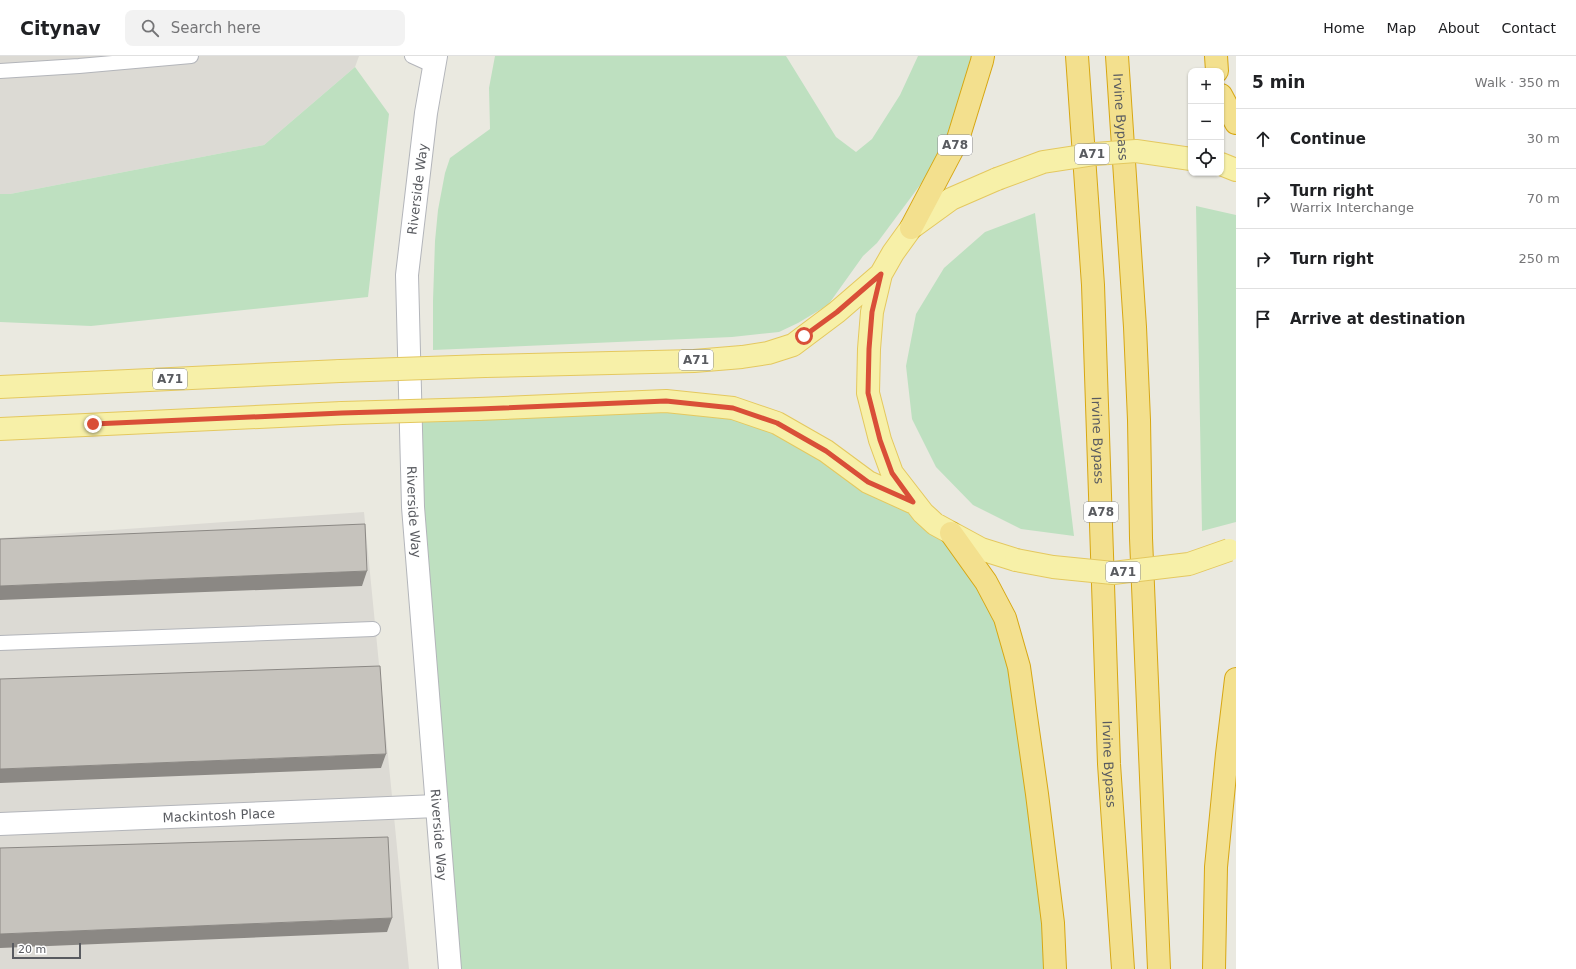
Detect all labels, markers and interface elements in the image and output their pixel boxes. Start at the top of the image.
search box [125,10,405,46]
text: Citynav [20,17,101,39]
icon: search [139,17,161,39]
text: Search here [171,19,261,37]
text: Home [1323,20,1365,36]
text: Map [1387,20,1416,36]
text: About [1438,20,1480,36]
text: Contact [1502,20,1556,36]
map controls [1188,68,1224,176]
button: + [1188,68,1224,104]
text: 5 min [1252,72,1305,92]
street label: Irvine Bypass [1110,73,1131,161]
text: Walk · 350 m [1475,75,1560,90]
button: − [1188,104,1224,140]
icon: ahead [1252,128,1274,150]
text: Continue [1290,130,1366,148]
text: 30 m [1527,131,1560,146]
road number: A78 [938,135,972,155]
button: locate [1188,140,1224,176]
street label: Riverside Way [404,142,431,236]
road number: A71 [1075,144,1109,164]
text: Turn right [1290,182,1374,200]
icon: right [1252,188,1274,210]
text: 70 m [1527,191,1560,206]
text: Warrix Interchange [1290,200,1414,215]
icon: right [1252,248,1274,270]
text: Turn right [1290,250,1374,268]
text: 250 m [1518,251,1560,266]
icon: arrive [1252,308,1274,330]
text: Arrive at destination [1290,310,1465,328]
route start [795,327,813,345]
road number: A71 [679,350,713,370]
road number: A71 [153,369,187,389]
street label: Irvine Bypass [1089,396,1107,484]
route end [84,415,102,433]
street label: Riverside Way [404,466,424,559]
road number: A78 [1084,502,1118,522]
road number: A71 [1106,562,1140,582]
street label: Irvine Bypass [1100,720,1119,809]
street label: Riverside Way [428,788,450,882]
street label: Mackintosh Place [162,806,275,825]
scale bar [12,941,81,960]
text: 20 m [18,943,46,956]

